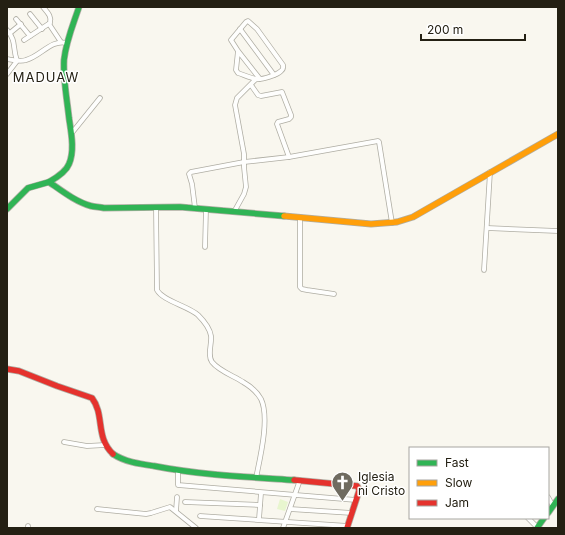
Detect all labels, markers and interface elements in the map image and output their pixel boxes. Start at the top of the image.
scale bar [421,16,525,42]
text: 200 m [427,22,463,37]
district label: MADUAW [13,69,79,85]
legend [409,447,549,519]
text: Fast [445,455,469,470]
place label: Iglesia ni Cristo [358,469,405,498]
church icon: Iglesia ni Cristo [329,470,355,503]
text: Slow [445,475,473,490]
text: Jam [445,495,469,510]

